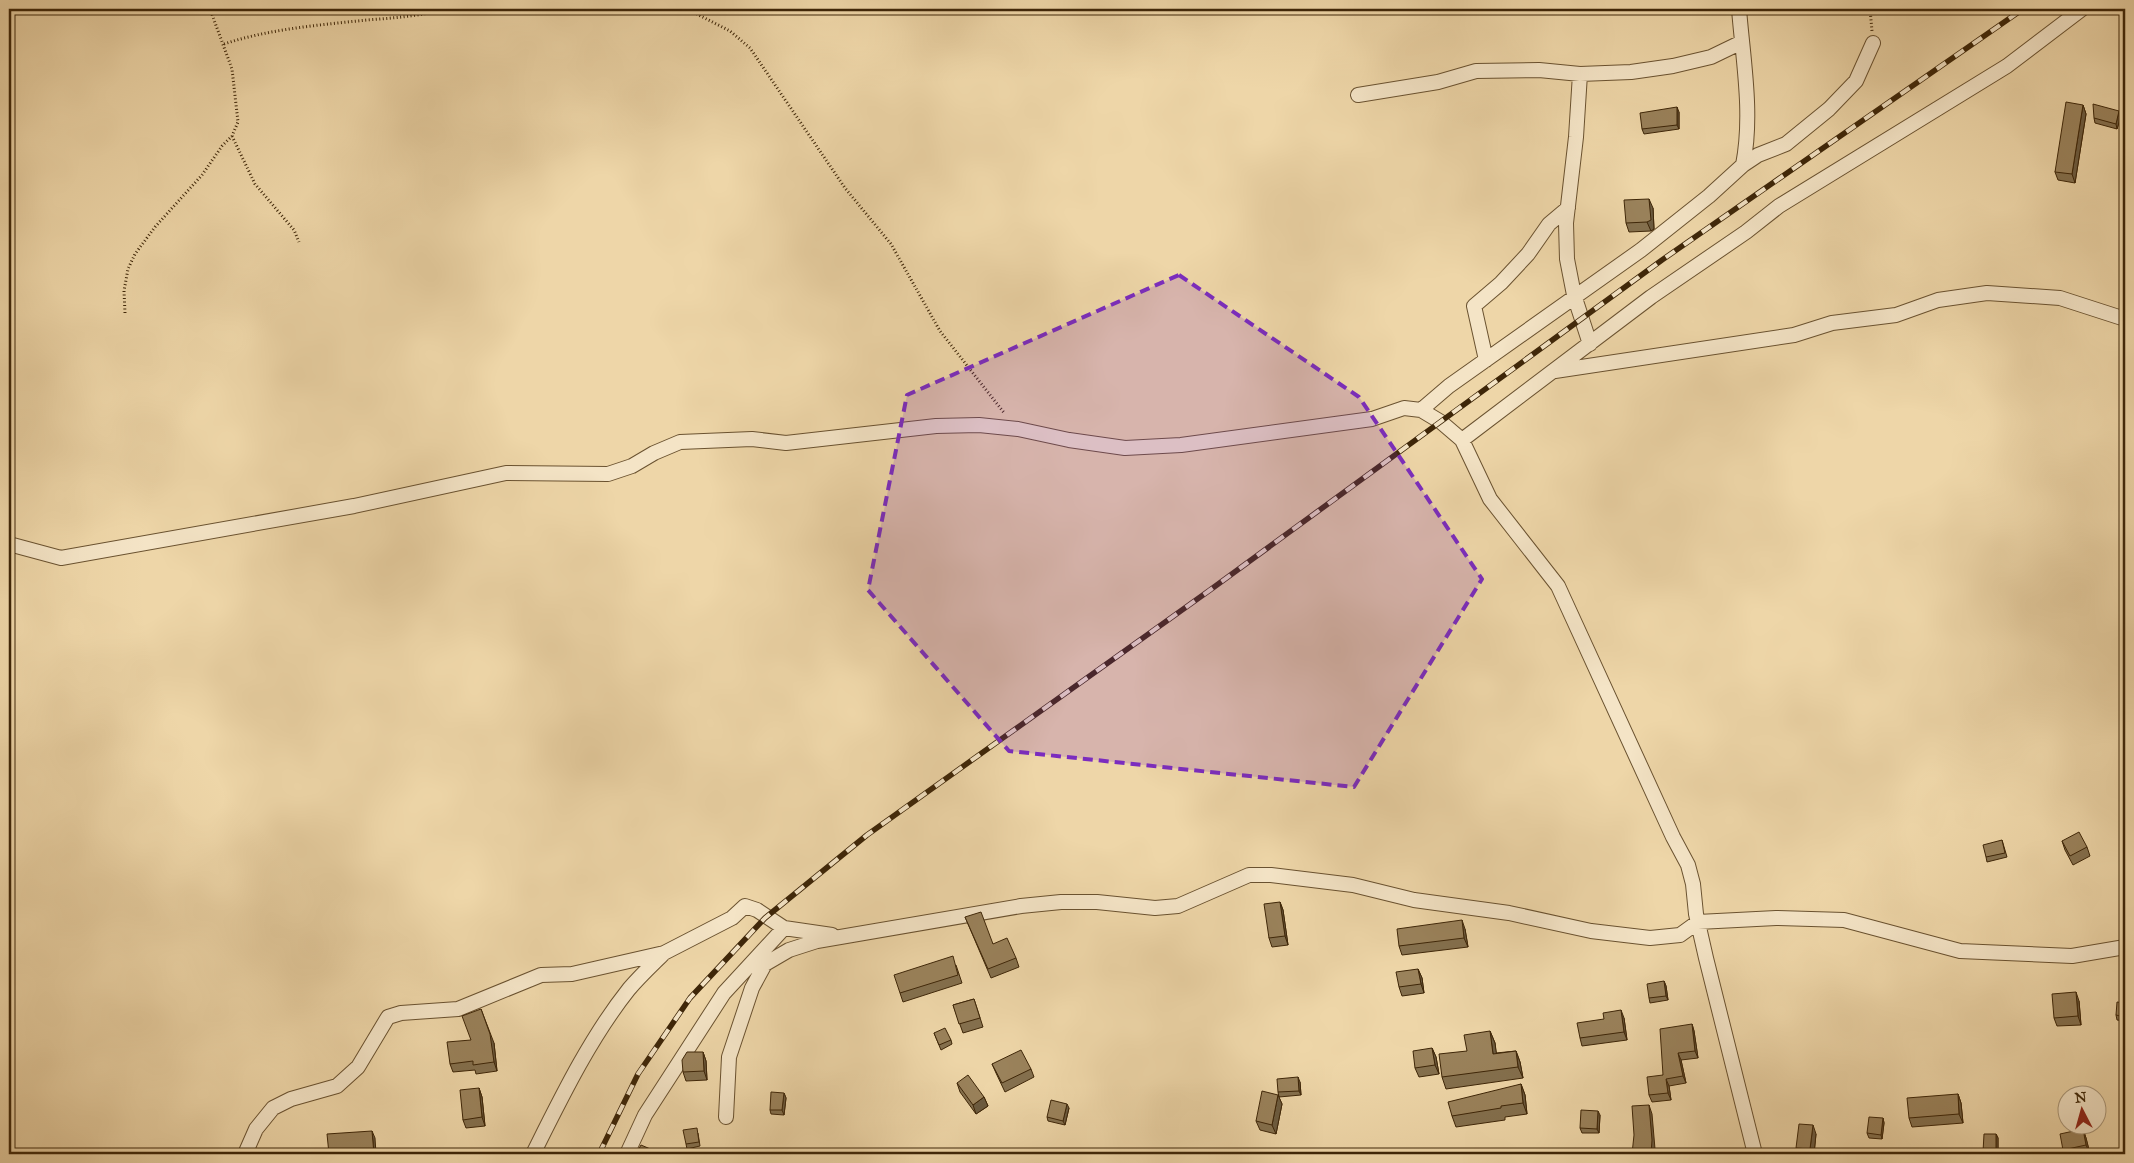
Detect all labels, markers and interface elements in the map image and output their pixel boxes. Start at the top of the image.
north arrow [2056,1086,2106,1136]
text: N [2074,1088,2088,1107]

